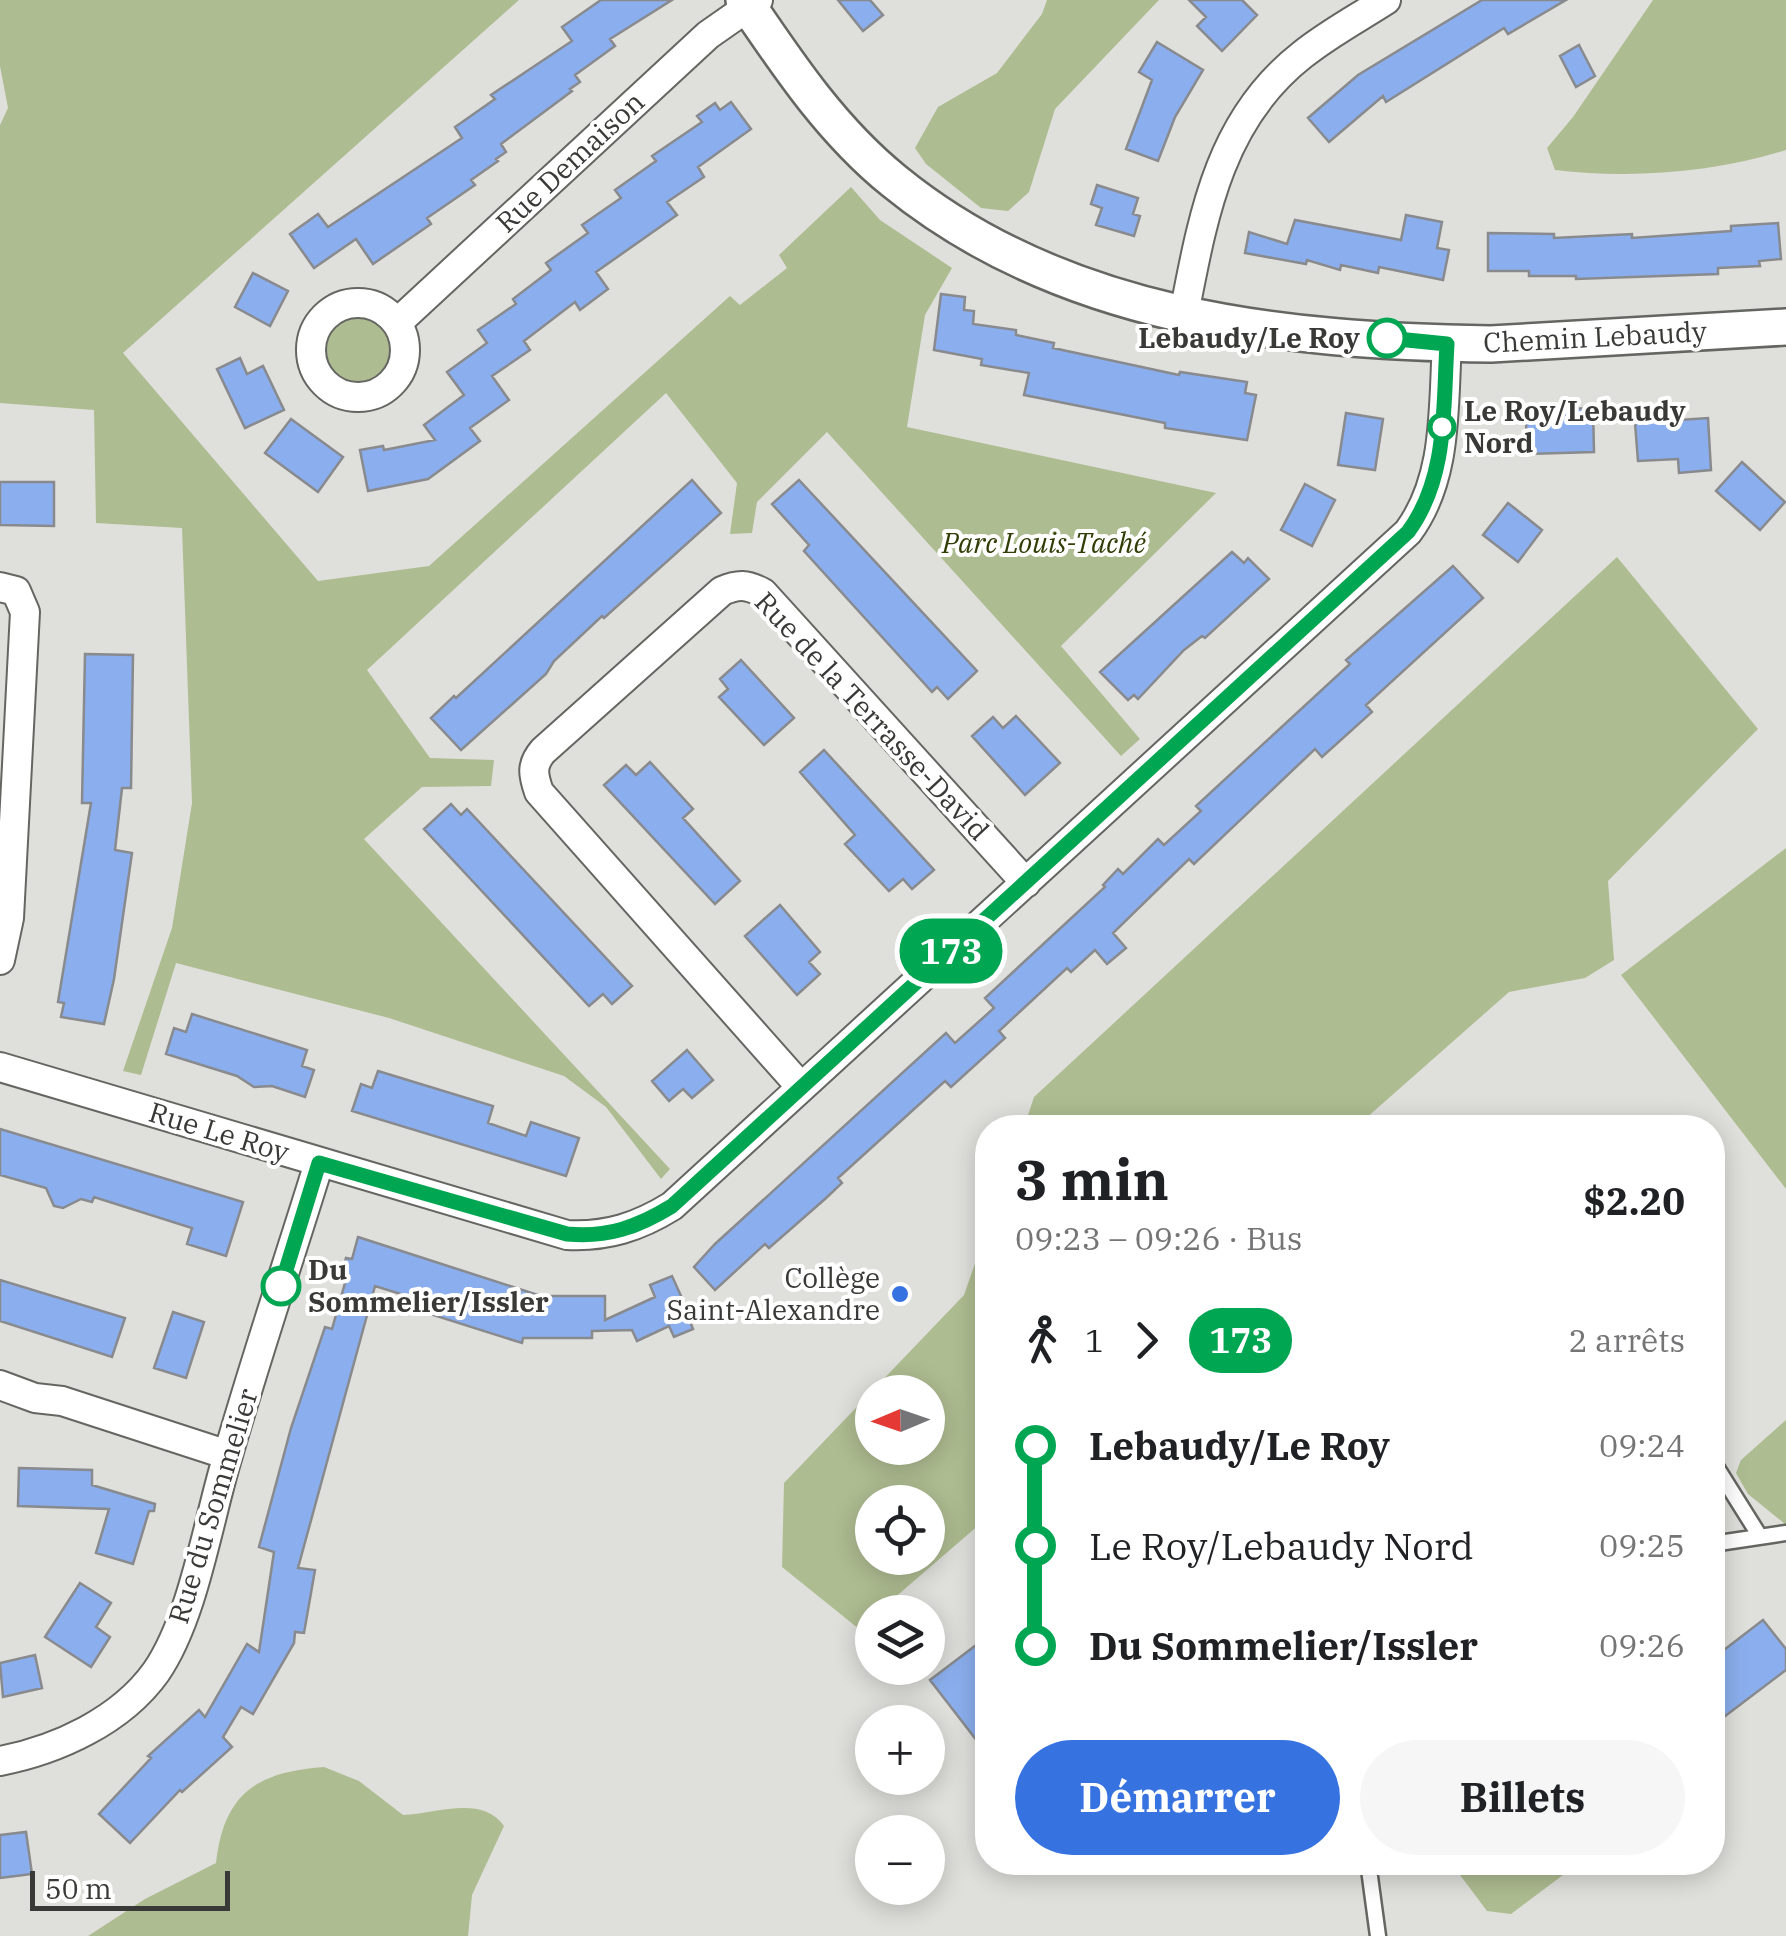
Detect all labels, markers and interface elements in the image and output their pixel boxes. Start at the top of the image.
street label: Rue Demaison [487,83,652,240]
street label: Chemin Lebaudy [1482,312,1708,361]
place label: Lebaudy/Le Roy [1138,319,1360,356]
marker: Lebaudy/Le Roy [1368,319,1406,357]
place label: Le Roy/Lebaudy Nord [1464,392,1686,461]
marker: Le Roy/Lebaudy Nord [1429,414,1455,440]
park label: Parc Louis-Taché [941,524,1147,561]
street label: Rue de la Terrasse-David [747,583,997,848]
line badge: 173 [894,918,1008,984]
text: 173 [919,928,983,974]
street label: Rue Le Roy [145,1093,294,1170]
text: 3 min [1015,1144,1169,1215]
text: $2.20 [1583,1176,1685,1225]
text: 09:23 – 09:26 · Bus [1015,1217,1302,1259]
place label: Du Sommelier/Issler [308,1251,549,1320]
place label: Collège Saint-Alexandre [667,1259,880,1328]
marker: Du Sommelier/Issler [262,1267,300,1305]
marker: Collège Saint-Alexandre [889,1283,911,1305]
icon: walk [1015,1313,1070,1368]
icon: forward [1119,1313,1174,1368]
text: 173 [1209,1317,1272,1363]
text: 1 [1085,1319,1104,1361]
text: 2 arrêts [1568,1319,1685,1361]
north arrow [855,1375,945,1465]
map controls [855,1375,945,1905]
street label: Rue du Sommelier [159,1383,266,1628]
text: Lebaudy/Le Roy [1089,1421,1390,1470]
text: 09:24 [1599,1424,1685,1466]
button: locate [855,1485,945,1575]
text: Le Roy/Lebaudy Nord [1089,1521,1474,1570]
text: 09:25 [1599,1524,1685,1566]
button: layers [855,1595,945,1685]
text: Du Sommelier/Issler [1089,1621,1478,1670]
text: 09:26 [1599,1624,1685,1666]
button: + [855,1705,945,1795]
button: Démarrer [1015,1740,1340,1855]
button: Billets [1360,1740,1685,1855]
button: − [855,1815,945,1905]
scale bar [30,1866,230,1910]
text: 50 m [45,1870,112,1907]

